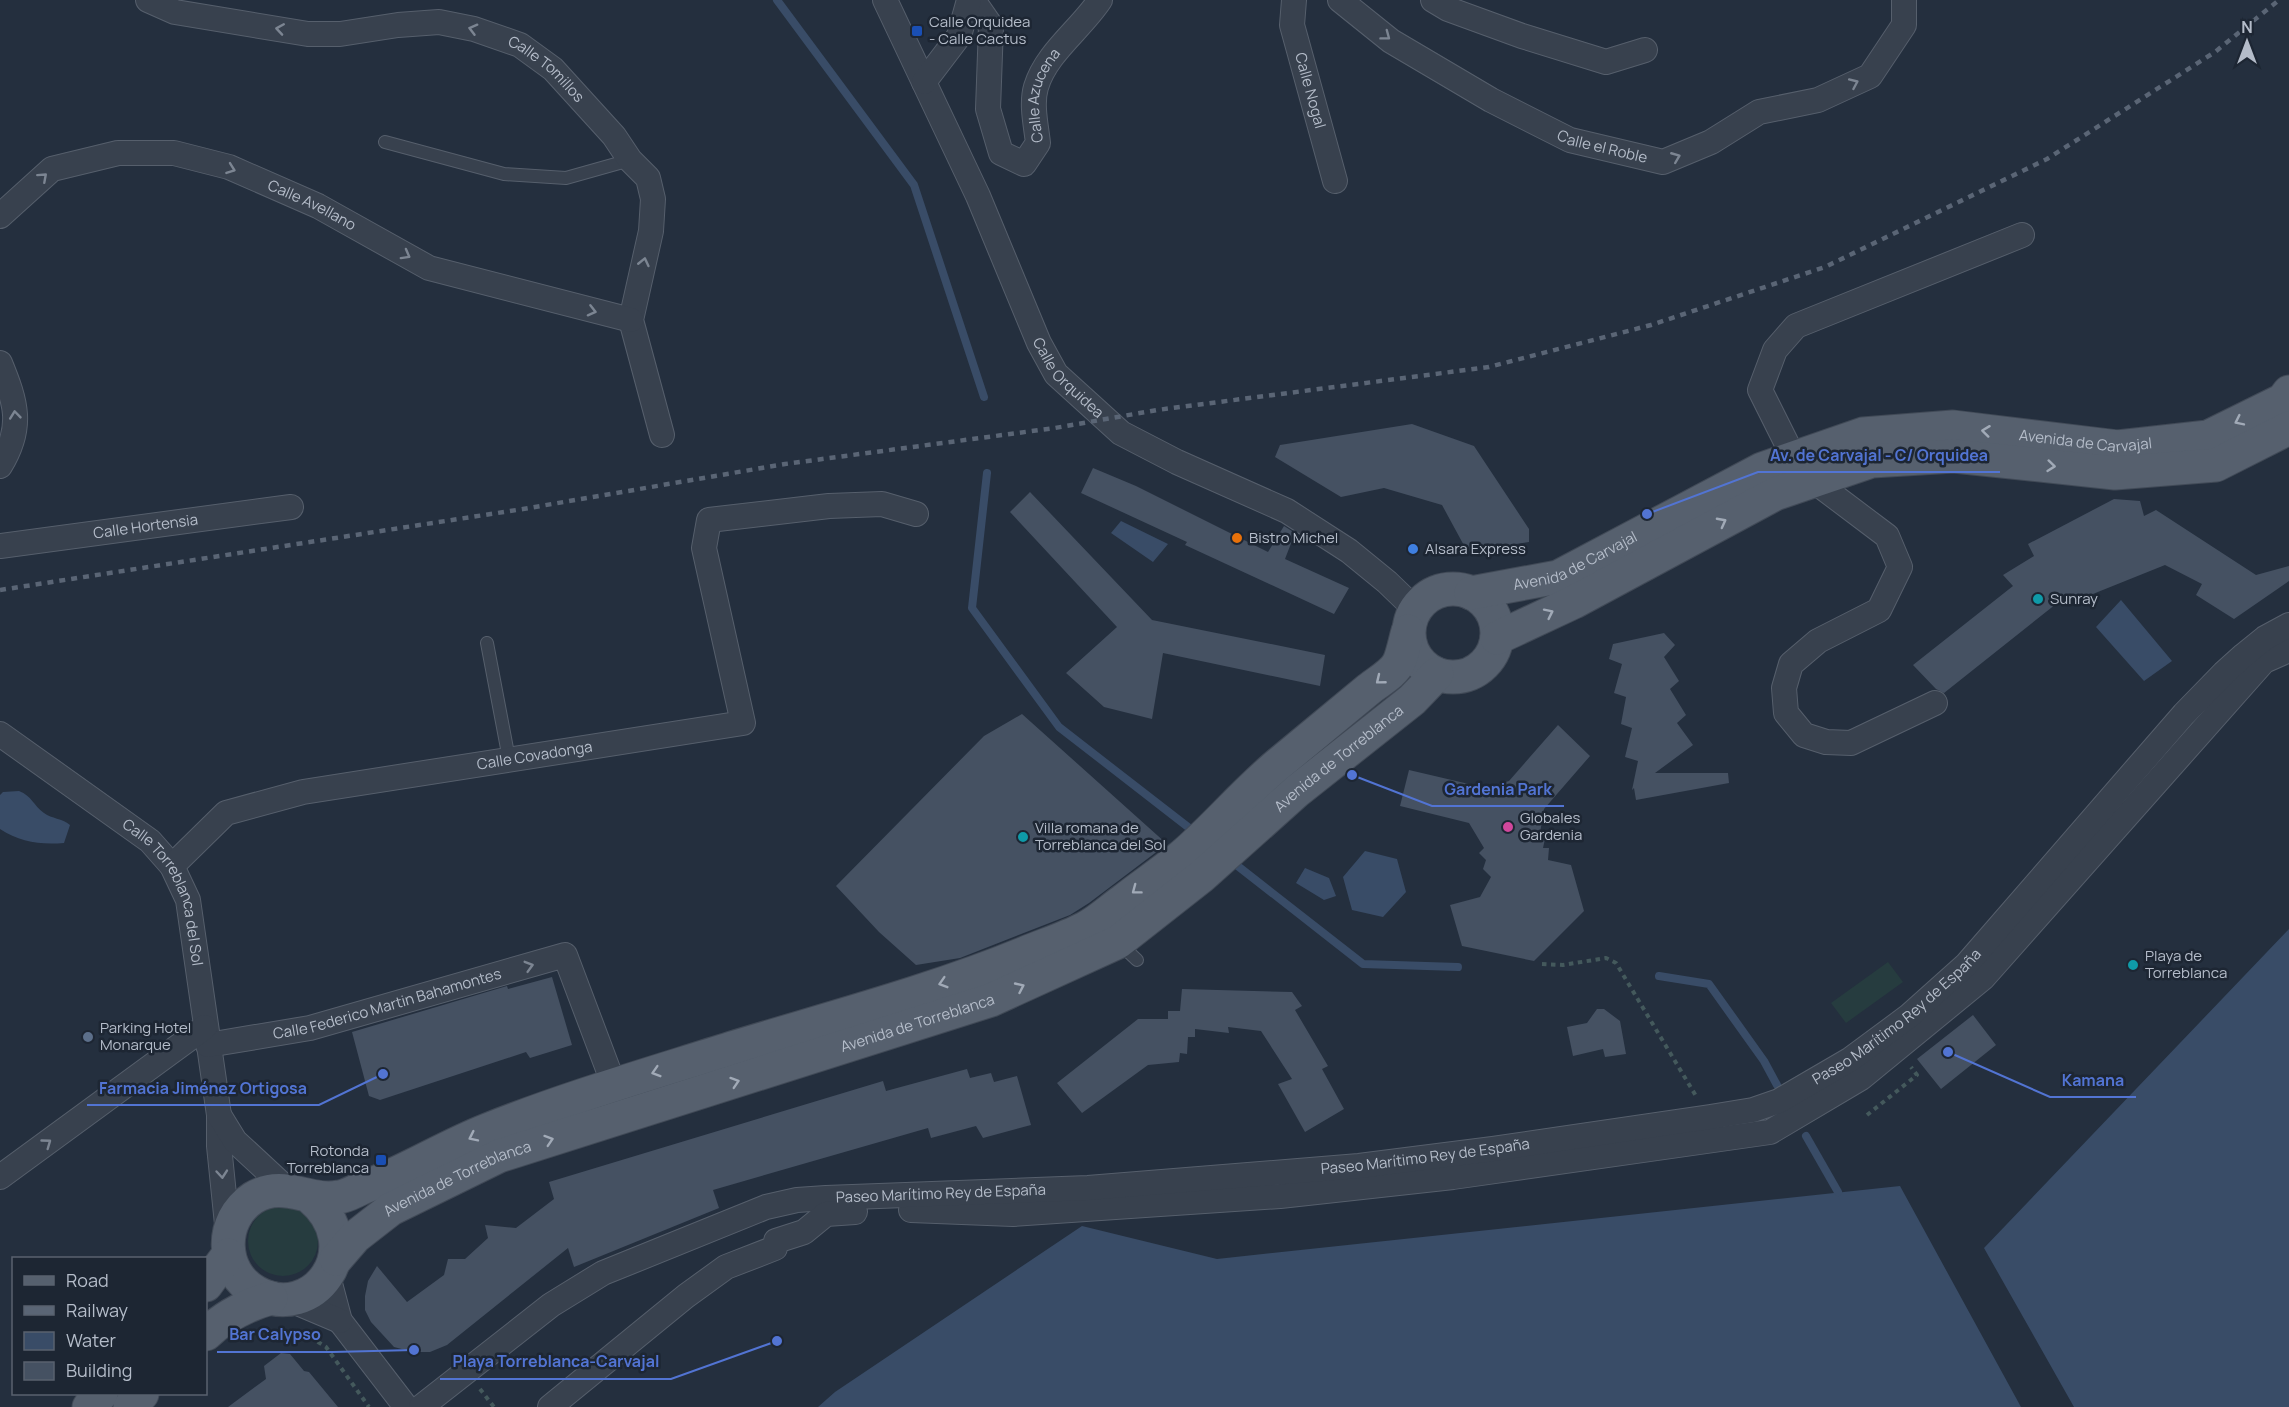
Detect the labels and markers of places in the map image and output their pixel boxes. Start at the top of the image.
place label: Calle Orquidea - Calle Cactus [929,11,1030,49]
marker: Calle Orquidea - Calle Cactus [910,24,924,38]
callout: Av. de Carvajal - C/ Orquidea [1758,438,2000,472]
place label: Bistro Michel [1249,527,1338,548]
marker: Bistro Michel [1230,531,1244,545]
place label: Alsara Express [1425,538,1526,559]
marker: Alsara Express [1406,542,1420,556]
place label: Sunray [2050,588,2098,609]
marker: Sunray [2031,592,2045,606]
callout: Gardenia Park [1432,772,1564,806]
place label: Globales Gardenia [1520,807,1582,845]
place label: Villa romana de Torreblanca del Sol [1035,817,1166,855]
marker: Globales Gardenia [1501,820,1515,834]
marker: Villa romana de Torreblanca del Sol [1016,830,1030,844]
place label: Playa de Torreblanca [2145,945,2227,983]
marker: Playa de Torreblanca [2126,958,2140,972]
place label: Parking Hotel Monarque [100,1017,191,1055]
marker: Parking Hotel Monarque [81,1030,95,1044]
callout: Kamana [2050,1063,2136,1097]
callout: Farmacia Jiménez Ortigosa [87,1071,319,1105]
place label: Rotonda Torreblanca [287,1140,369,1178]
marker: Rotonda Torreblanca [374,1153,388,1167]
callout: Bar Calypso [217,1318,333,1352]
callout: Playa Torreblanca-Carvajal [440,1345,671,1379]

